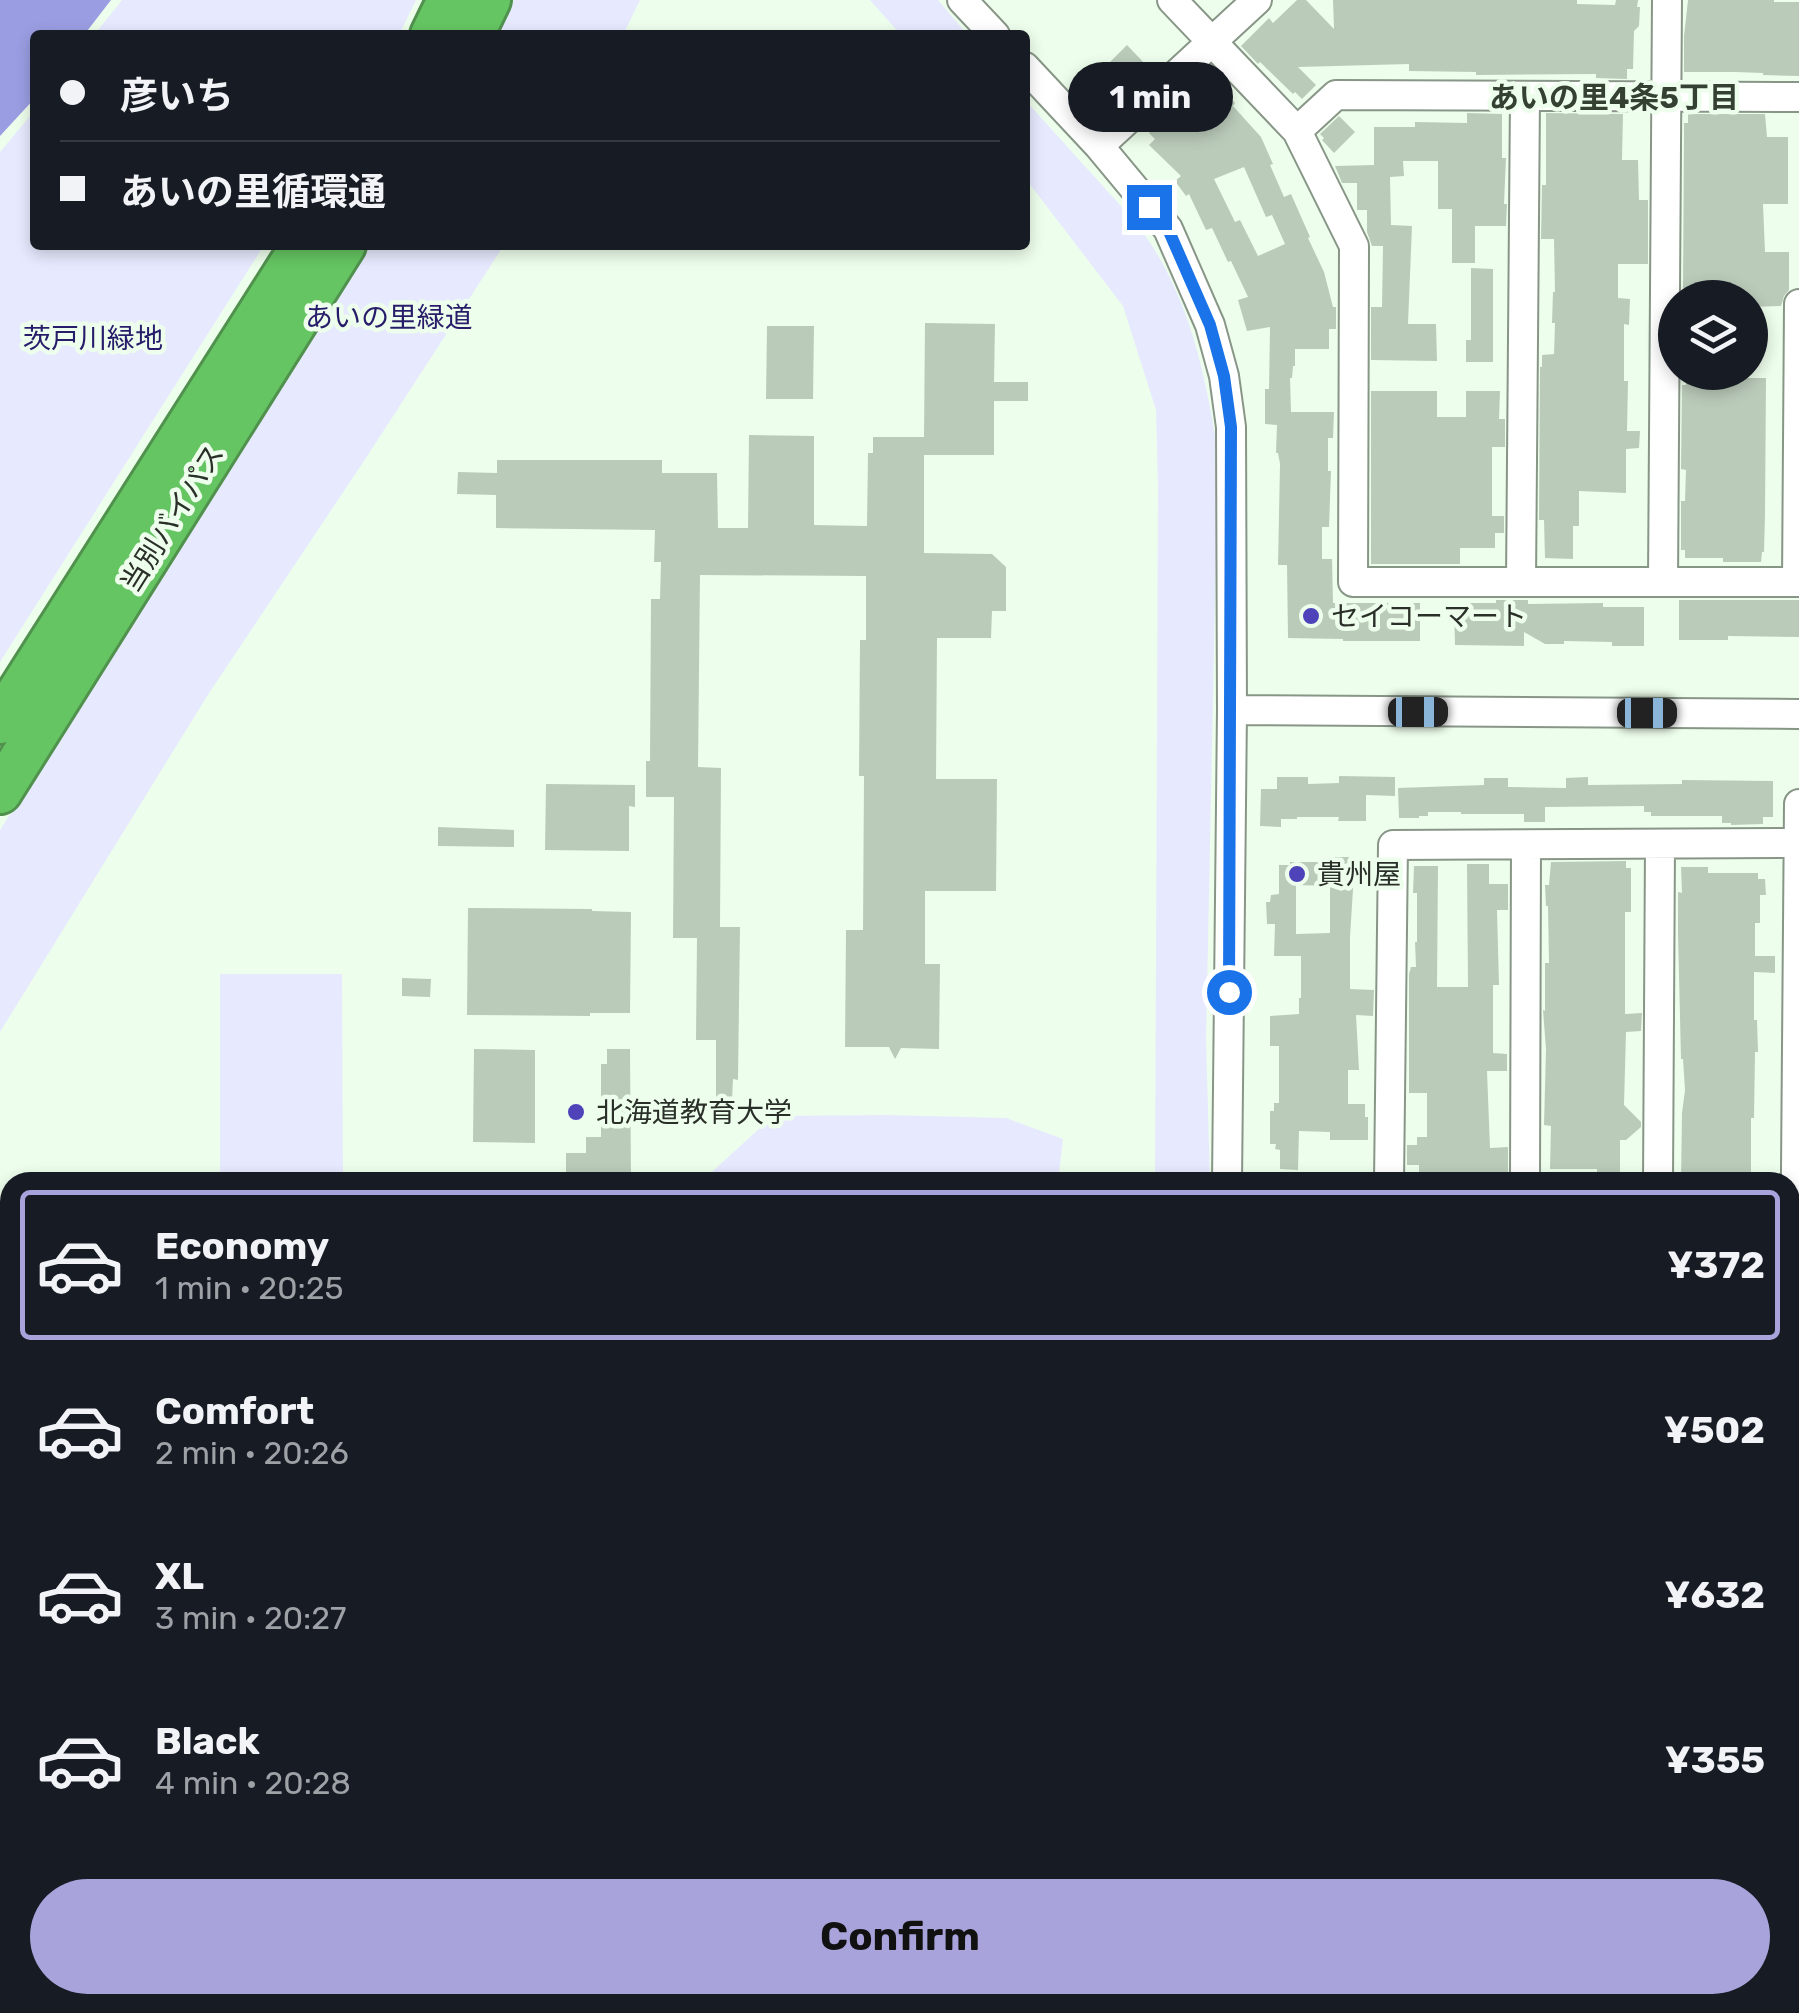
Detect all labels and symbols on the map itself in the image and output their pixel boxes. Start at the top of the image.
callout: 1 min [1066,62,1232,132]
district label: あいの里4条5丁目 [1489,80,1739,116]
route end [1127,185,1172,230]
park label: あいの里緑道 [305,301,473,334]
park label: 茨戸川緑地 [23,322,163,355]
street label: 当別バイパス [114,439,231,598]
place label: セイコーマート [1331,600,1527,633]
marker: セイコーマート [1300,605,1322,627]
car [1388,697,1448,727]
car [1617,698,1677,728]
place label: 貴州屋 [1317,858,1401,891]
marker: 貴州屋 [1286,863,1308,885]
route start [1207,970,1252,1015]
place label: 北海道教育大学 [596,1096,792,1129]
marker: 北海道教育大学 [565,1101,587,1123]

